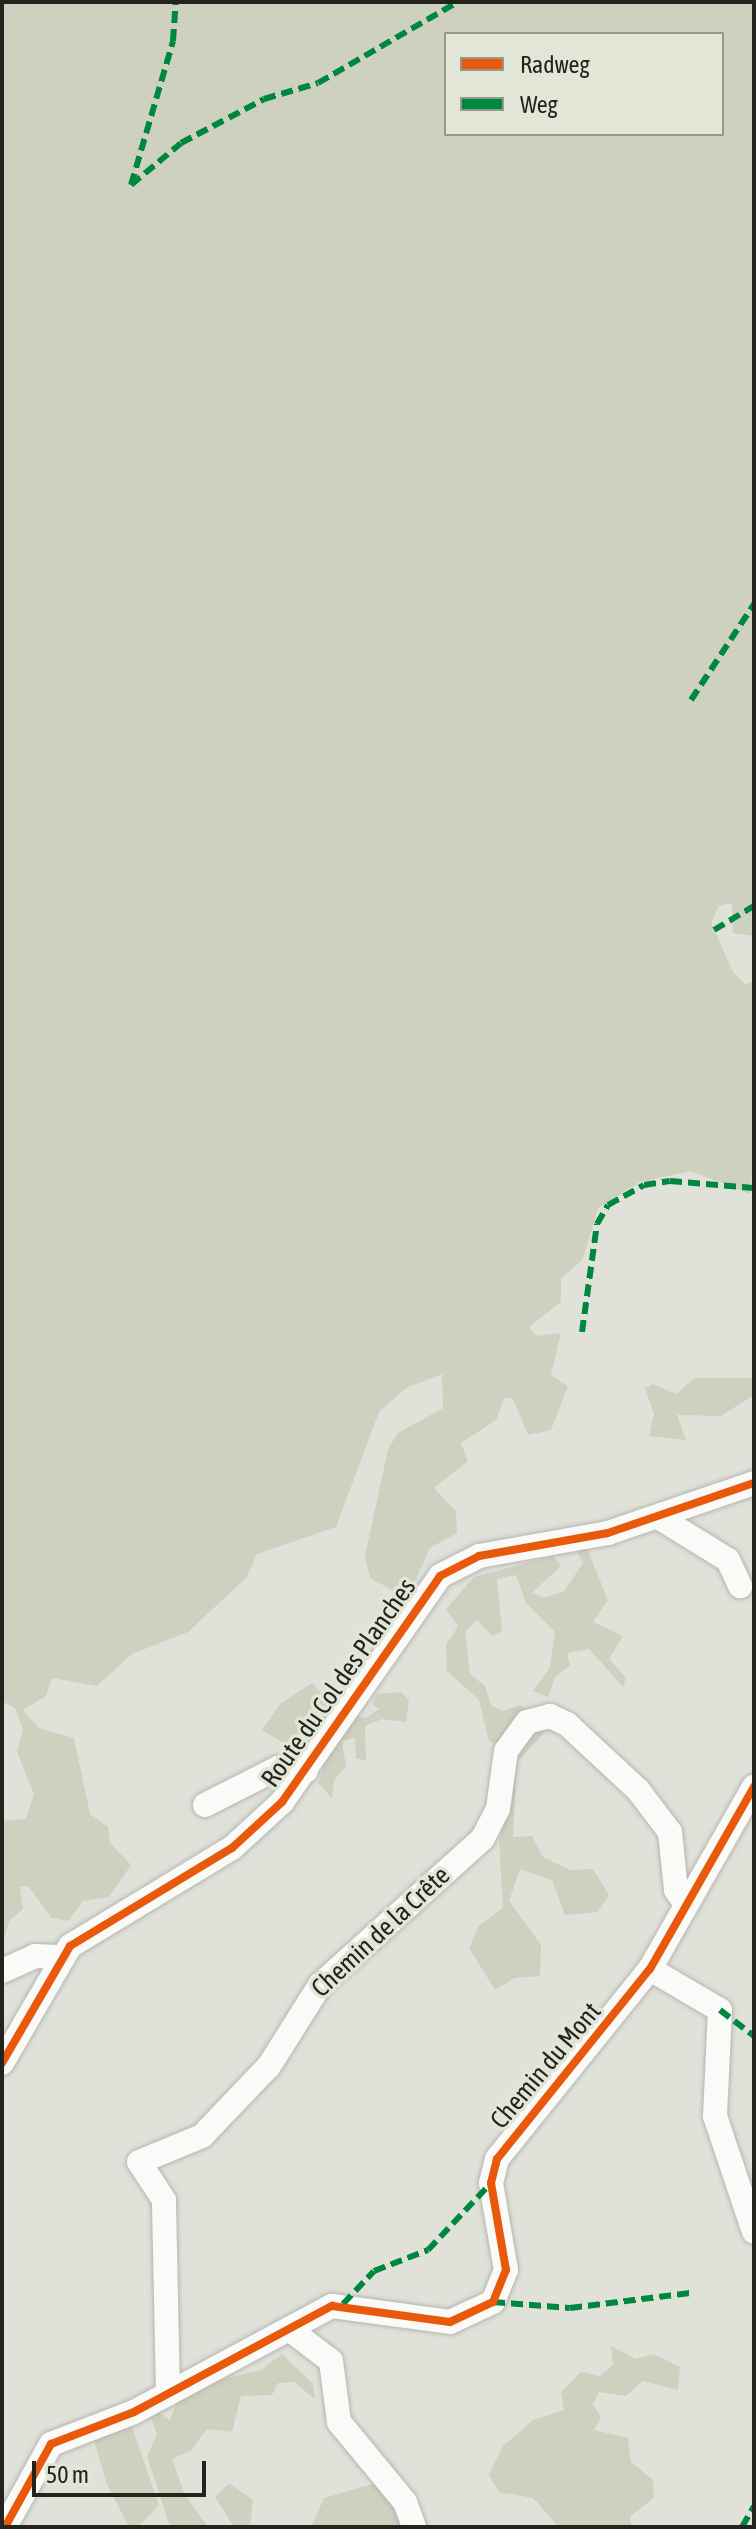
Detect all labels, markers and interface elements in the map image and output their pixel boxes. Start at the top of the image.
legend [444,32,724,136]
text: Radweg [520,51,590,78]
text: Weg [520,91,558,118]
street label: Route du Col des Planches [255,1573,423,1793]
street label: Chemin de la Crête [305,1860,457,2004]
street label: Chemin du Mont [484,1997,608,2135]
scale bar [36,2445,210,2495]
text: 50 m [46,2461,89,2488]

